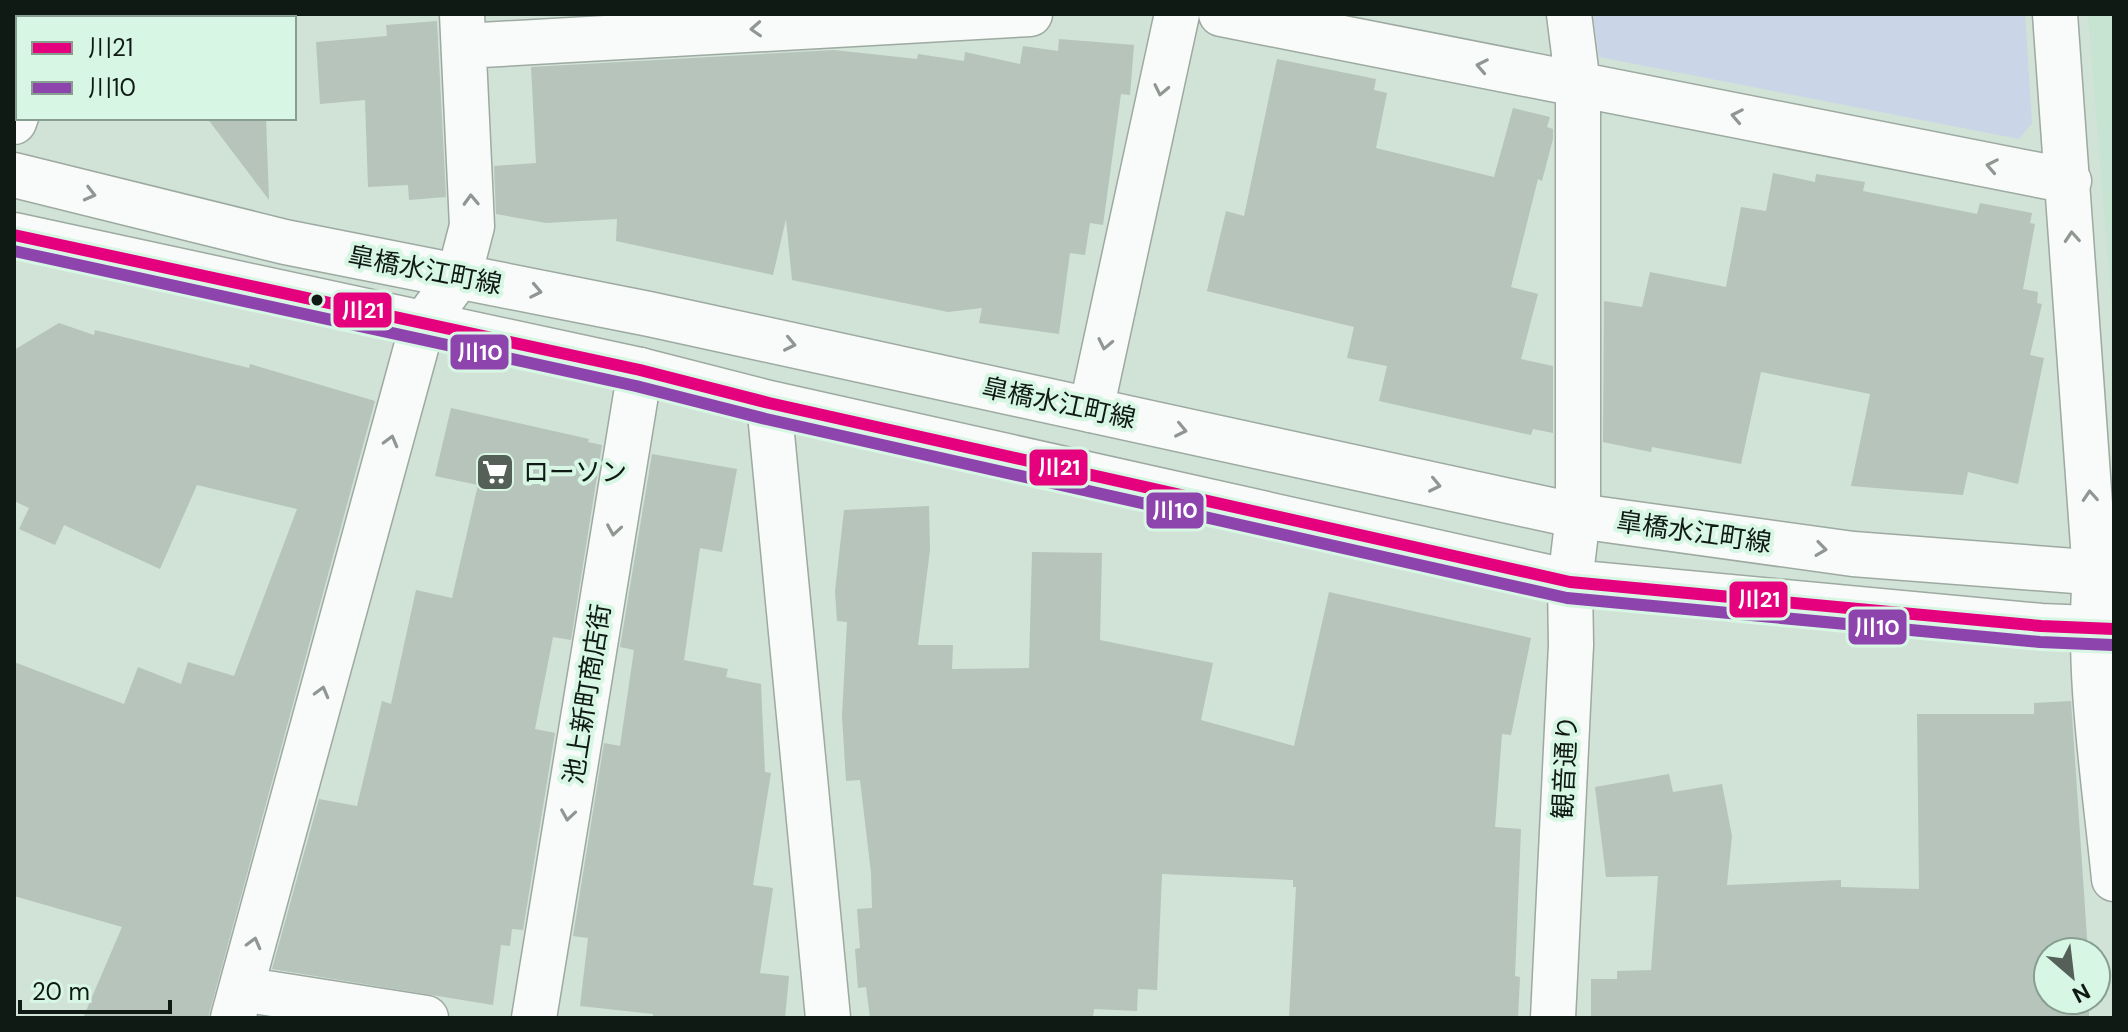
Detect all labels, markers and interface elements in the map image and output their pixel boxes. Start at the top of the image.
legend [16,16,296,120]
one-way arrow [749,21,762,38]
text: 川21 [88,32,133,63]
one-way arrow [1476,58,1489,75]
text: 川10 [88,72,136,103]
one-way arrow [1153,83,1170,97]
one-way arrow [1731,108,1744,125]
one-way arrow [1986,158,1999,175]
one-way arrow [82,184,96,201]
one-way arrow [462,193,479,206]
one-way arrow [2064,230,2081,243]
street label: 皐橋水江町線 [345,238,505,302]
one-way arrow [529,282,542,299]
line badge: 川21 [332,291,393,329]
unlabelled marker [309,292,325,308]
text: 川21 [342,296,384,325]
line badge: 川10 [449,333,510,371]
one-way arrow [783,335,796,352]
one-way arrow [1097,337,1114,351]
text: 川10 [457,338,503,367]
street label: 皐橋水江町線 [979,370,1139,436]
one-way arrow [1174,421,1187,438]
one-way arrow [382,435,398,449]
line badge: 川21 [1028,448,1089,487]
supermarket icon: ローソン [474,451,516,493]
text: 川21 [1038,453,1080,482]
place label: ローソン [523,455,627,489]
one-way arrow [1428,476,1441,493]
one-way arrow [2082,490,2099,503]
line badge: 川10 [1145,491,1205,530]
text: 川10 [1152,496,1198,525]
street label: 皐橋水江町線 [1614,504,1774,560]
one-way arrow [606,523,623,537]
one-way arrow [1815,541,1828,558]
line badge: 川21 [1728,580,1789,619]
text: 川21 [1738,585,1780,614]
street label: 池上新町商店街 [556,601,618,787]
line badge: 川10 [1847,608,1908,646]
text: 川10 [1854,613,1900,642]
one-way arrow [313,685,330,699]
street label: 観音通り [1545,714,1585,820]
one-way arrow [560,808,577,821]
one-way arrow [244,936,261,950]
north arrow [2032,936,2112,1016]
scale bar [20,964,170,1014]
text: 20 m [32,976,90,1007]
text: N [2067,977,2095,1010]

